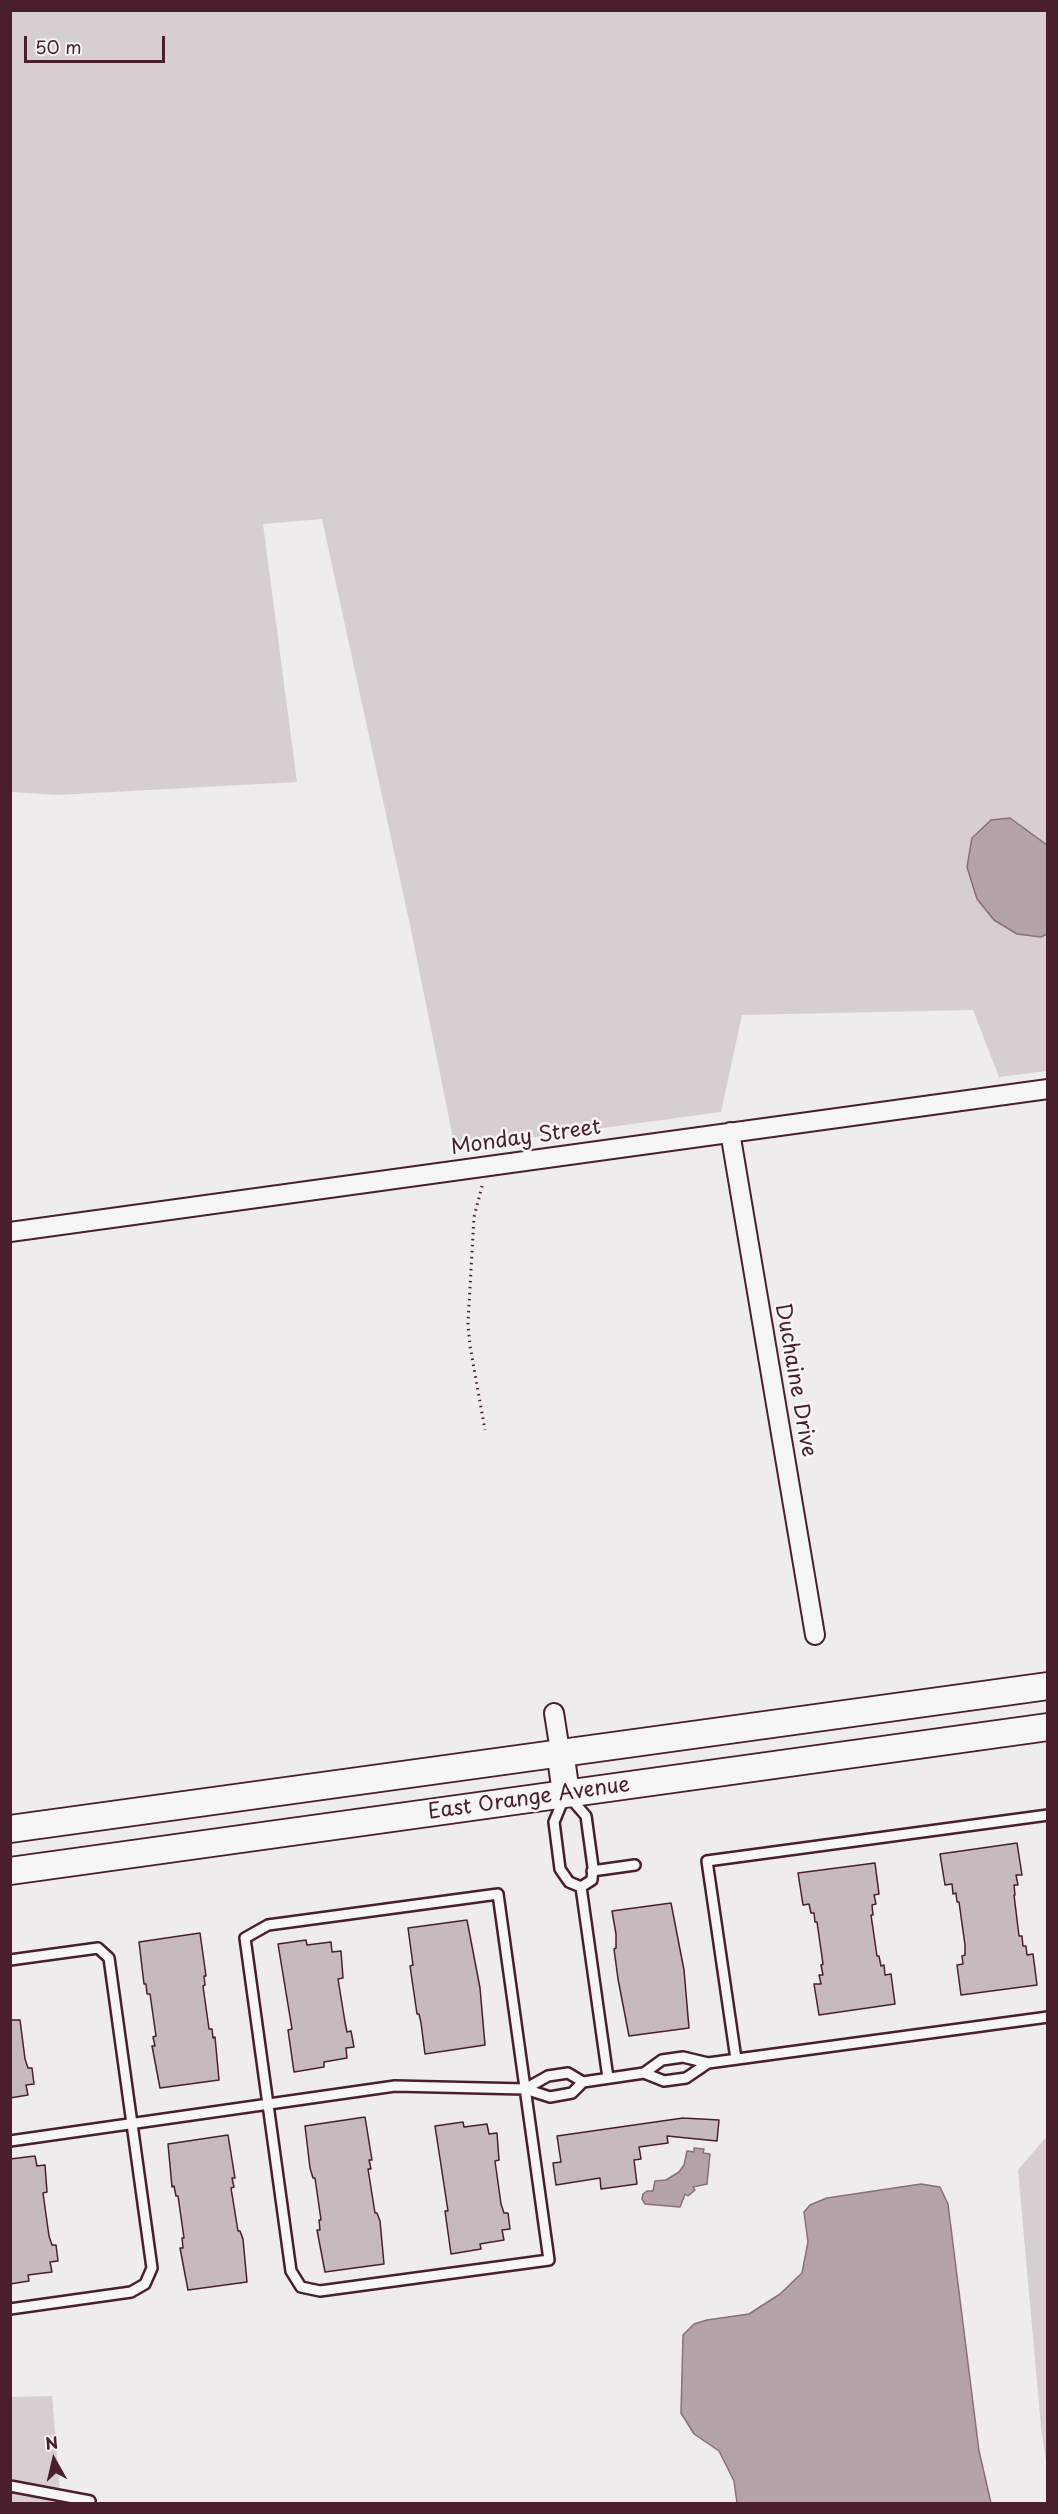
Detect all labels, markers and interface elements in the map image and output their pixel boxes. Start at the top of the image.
scale bar [27,24,168,62]
text: 50 m [35,33,82,60]
street label: Monday Street [449,1115,603,1161]
street label: Duchaine Drive [769,1301,821,1459]
street label: East Orange Avenue [427,1772,631,1826]
text: N [44,2429,59,2455]
north arrow [24,2430,84,2490]

